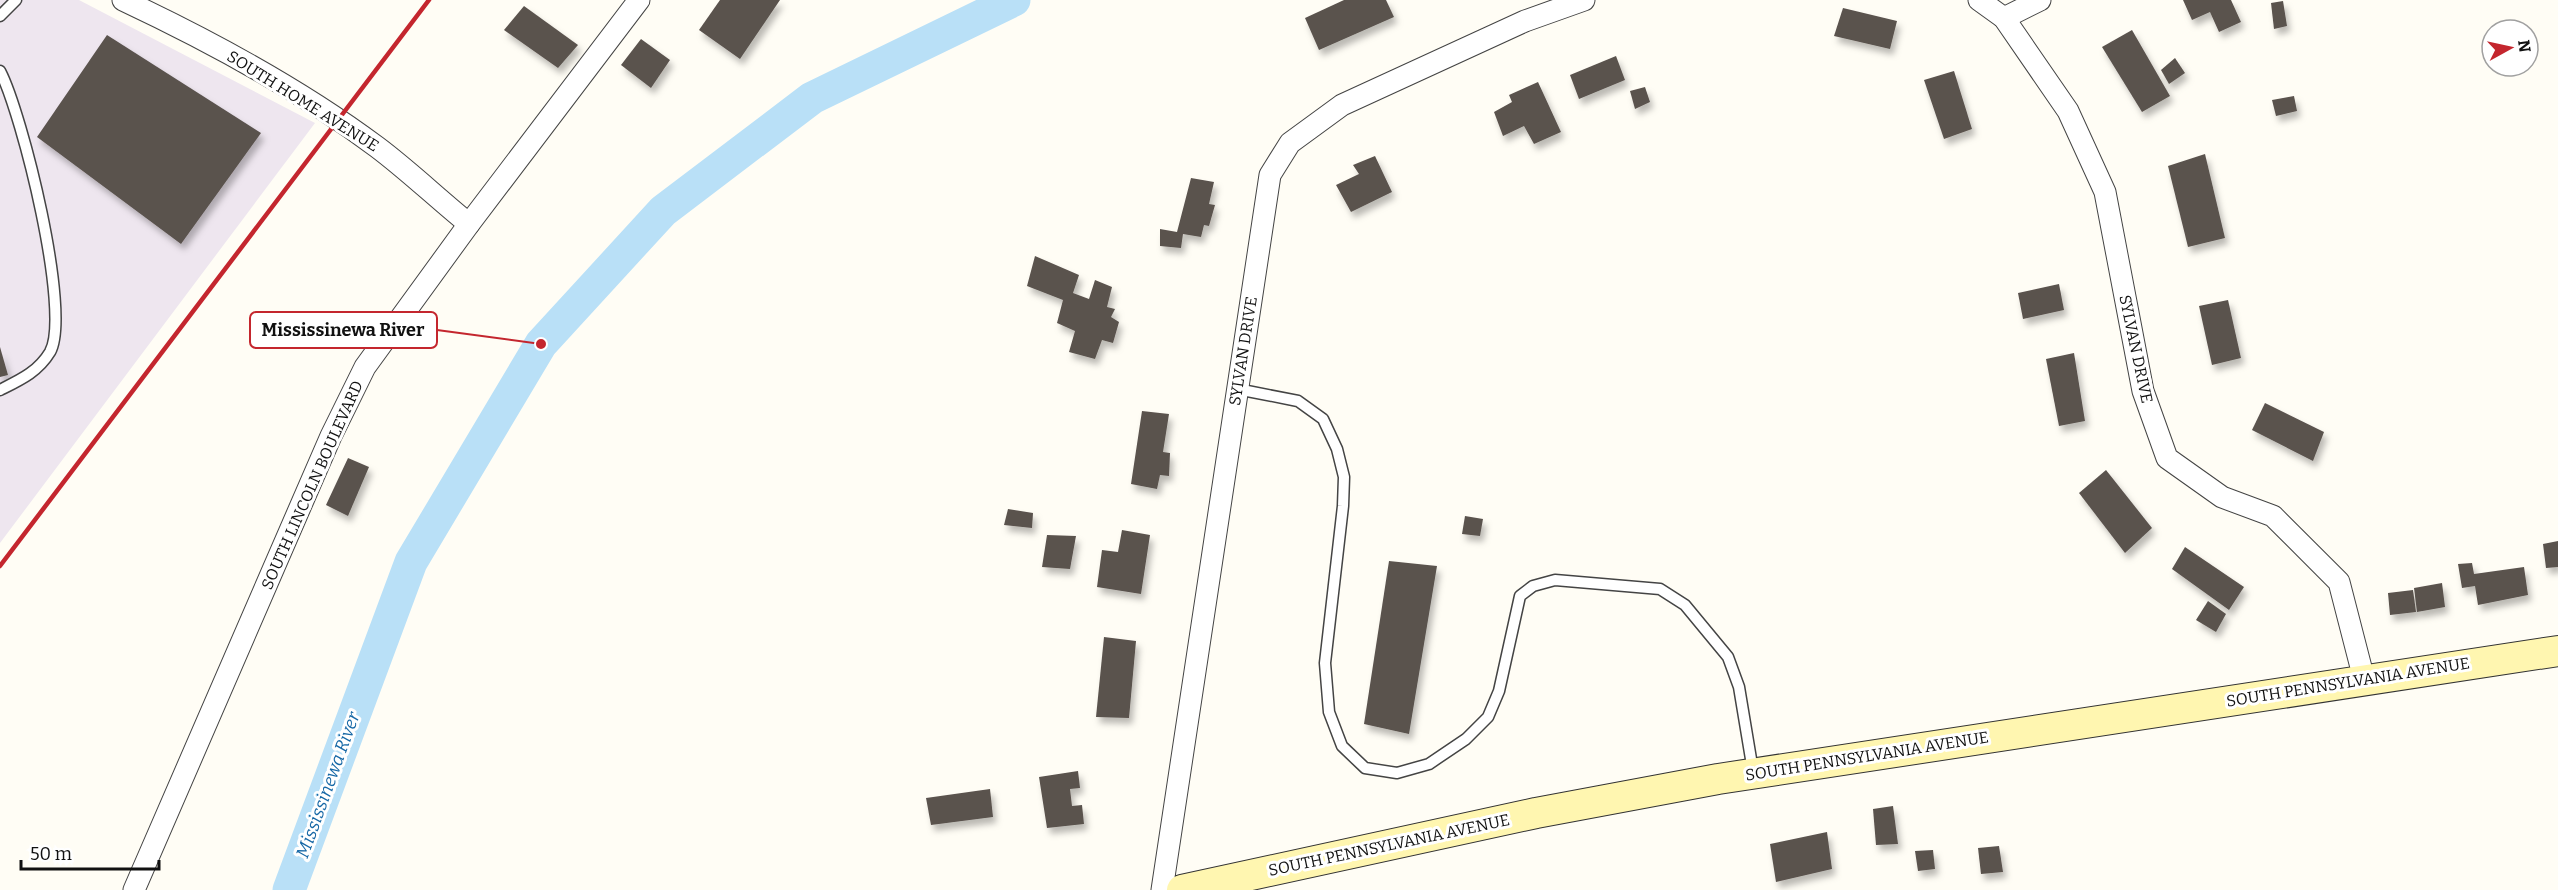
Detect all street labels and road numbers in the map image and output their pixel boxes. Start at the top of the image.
street label: SOUTH HOME AVENUE [224,47,382,155]
street label: SYLVAN DRIVE [2115,293,2157,405]
street label: SYLVAN DRIVE [1225,295,1261,407]
street label: SOUTH LINCOLN BOULEVARD [257,378,367,592]
street label: SOUTH PENNSYLVANIA AVENUE [2225,653,2471,711]
street label: SOUTH PENNSYLVANIA AVENUE [1744,727,1990,785]
street label: SOUTH PENNSYLVANIA AVENUE [1267,810,1511,880]

